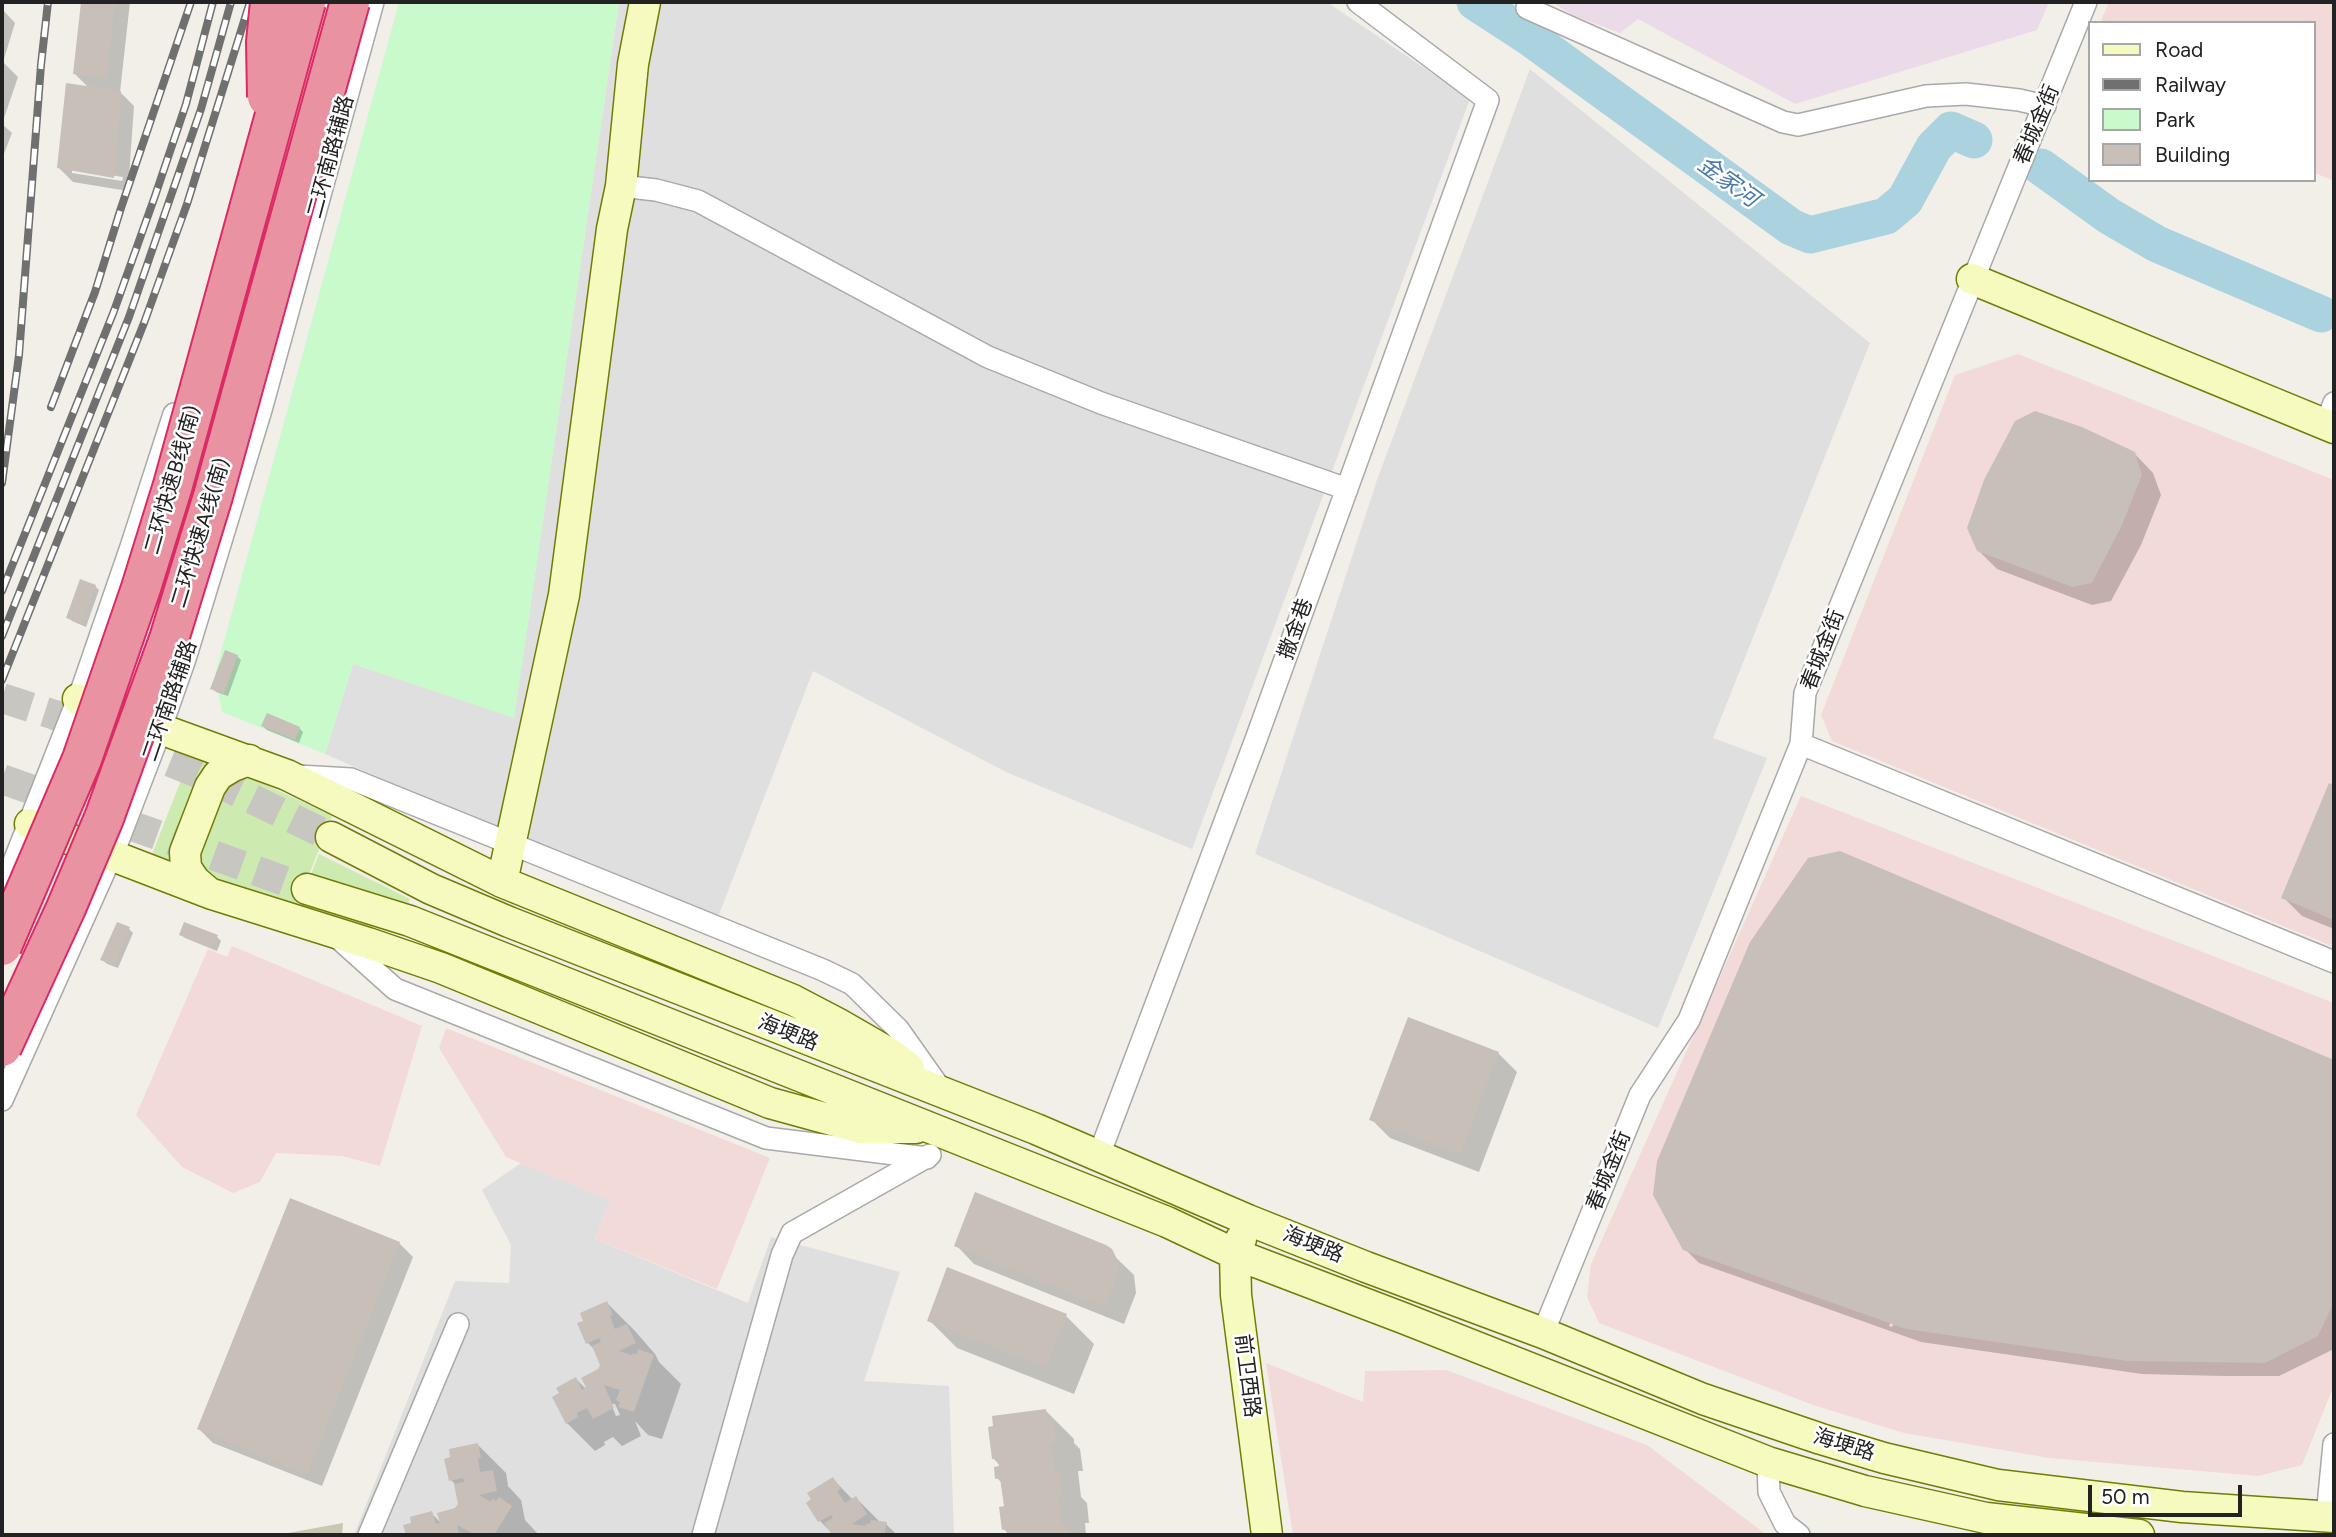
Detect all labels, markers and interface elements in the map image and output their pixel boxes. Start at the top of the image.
legend [2088,21,2315,182]
text: Road [2155,37,2203,62]
text: Railway [2155,72,2226,97]
street label: 春城金街 [2009,81,2065,169]
street label: 二环南路辅路 [303,93,359,221]
text: Park [2155,107,2195,132]
text: Building [2155,142,2230,167]
water label: 金家河 [1692,151,1764,213]
street label: 二环快速B线(南) [140,403,206,557]
street label: 二环快速A线(南) [166,455,236,611]
street label: 撒金巷 [1273,595,1319,663]
street label: 春城金街 [1796,606,1850,694]
street label: 二环南路辅路 [138,637,202,765]
street label: 海埂路 [754,1010,822,1056]
street label: 春城金街 [1582,1127,1636,1215]
street label: 海埂路 [1279,1222,1347,1268]
street label: 前卫西路 [1229,1333,1265,1419]
street label: 海埂路 [1810,1424,1878,1466]
scale bar [2091,1470,2245,1514]
text: 50 m [2101,1484,2150,1509]

